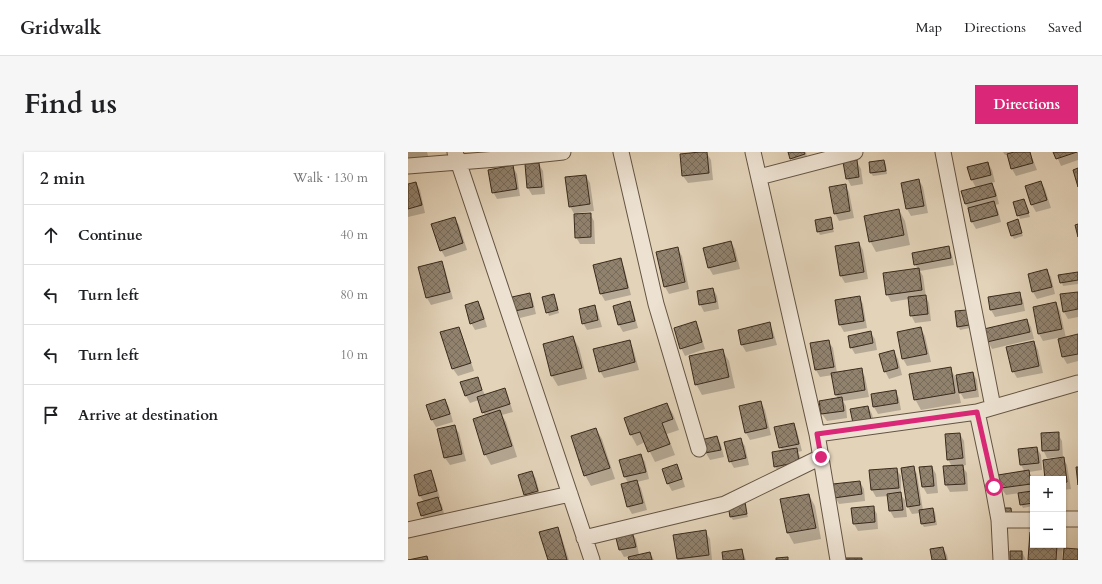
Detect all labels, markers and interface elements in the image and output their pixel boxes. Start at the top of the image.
text: Gridwalk [20,15,101,41]
text: Map [916,18,942,37]
text: Directions [964,18,1026,37]
text: Saved [1048,18,1082,37]
text: Find us [24,85,117,123]
button: Directions [975,85,1078,124]
text: 2 min [40,167,85,190]
text: Walk · 130 m [293,169,368,187]
icon: ahead [40,224,62,246]
text: Continue [78,225,143,245]
text: 40 m [340,226,368,244]
icon: left [40,284,62,306]
text: Turn left [78,285,139,305]
text: 80 m [340,286,368,304]
icon: left [40,344,62,366]
text: Turn left [78,345,139,365]
text: 10 m [340,346,368,364]
icon: arrive [40,404,62,426]
text: Arrive at destination [78,405,218,425]
route end [812,448,830,466]
map controls [1030,476,1066,548]
button: + [1030,476,1066,512]
route start [985,478,1003,496]
button: − [1030,512,1066,548]

